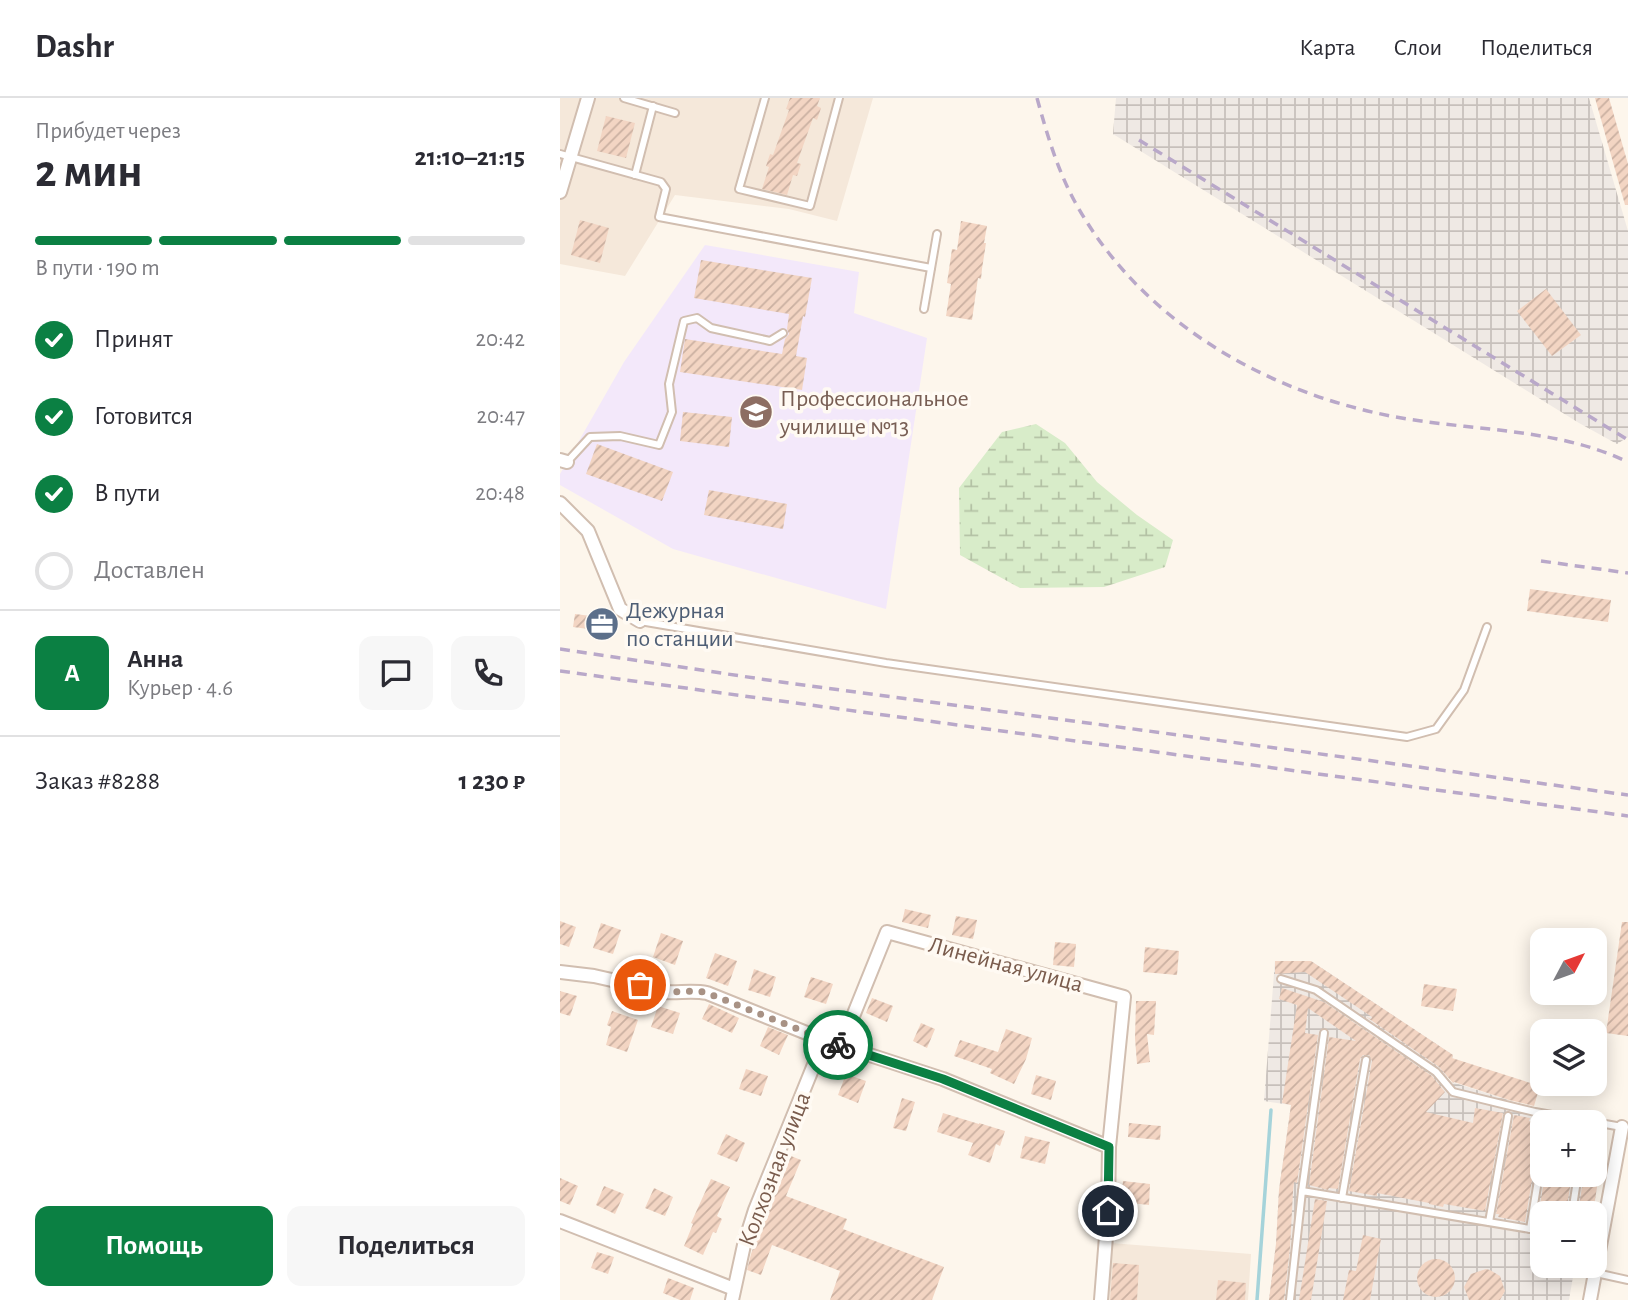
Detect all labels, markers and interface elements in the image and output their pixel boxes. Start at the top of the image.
text: Dashr [35,31,114,64]
text: Карта [1299,36,1355,60]
text: Слои [1393,36,1442,60]
text: Поделиться [1480,36,1593,60]
text: Прибудет через [35,120,181,143]
text: 21:10–21:15 [414,144,525,170]
text: 2 мин [35,149,143,195]
text: В пути · 190 m [35,257,160,280]
icon: check [35,321,73,359]
text: Принят [94,326,173,352]
text: 20:42 [476,328,525,351]
place label: Профессиональное училище №13 [779,387,969,439]
school or university icon: Профессиональное училище №13 [737,393,775,431]
icon: check [35,398,73,436]
text: Готовится [94,403,193,429]
text: 20:47 [476,405,525,428]
icon: check [35,475,73,513]
text: В пути [94,480,160,506]
text: 20:48 [475,482,525,505]
text: Доставлен [94,557,205,583]
place label: Дежурная по станции [626,599,734,651]
office icon: Дежурная по станции [583,605,621,643]
button: chat [359,636,433,710]
button: phone [451,636,525,710]
text: Анна [127,646,183,672]
text: А [64,660,80,686]
text: Курьер · 4.6 [127,677,233,700]
text: Заказ #8288 [35,768,160,794]
text: 1 230 ₽ [459,768,525,794]
north arrow [1530,928,1606,1004]
map controls [1530,928,1607,1278]
street label: Линейная улица [926,933,1086,997]
pin [610,955,670,1015]
icon: bag [621,966,659,1004]
courier [803,1010,873,1080]
button: layers [1530,1019,1607,1096]
icon: bike [819,1026,857,1064]
street label: Колхозная улица [735,1089,815,1250]
button: + [1530,1110,1607,1187]
pin [1078,1181,1138,1241]
icon: home [1089,1192,1127,1230]
button: − [1530,1201,1607,1278]
button: Помощь [35,1206,273,1286]
button: Поделиться [287,1206,525,1286]

